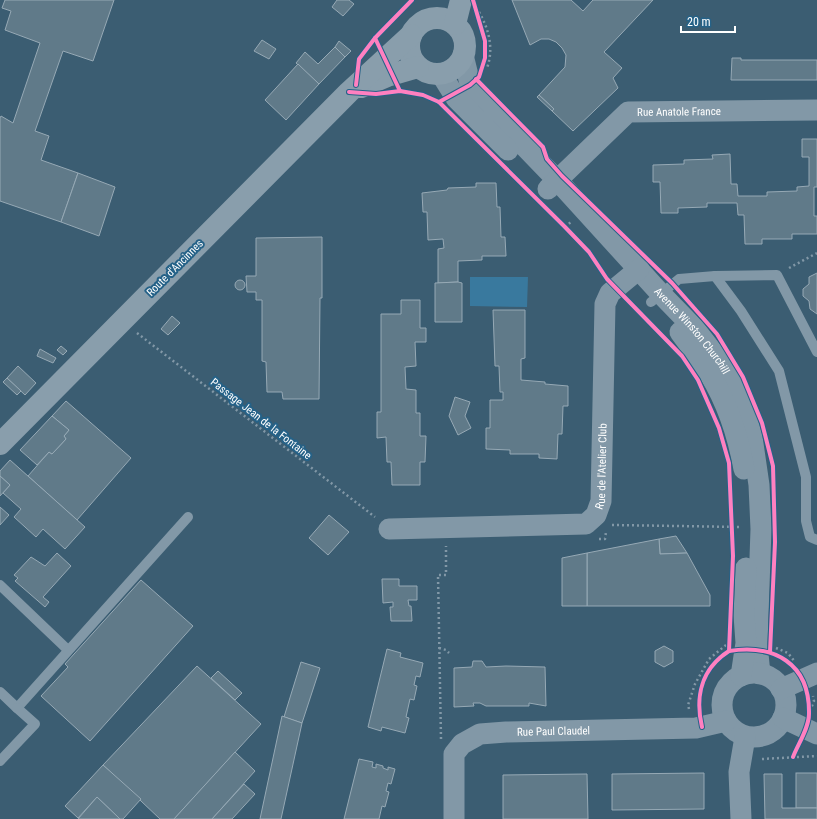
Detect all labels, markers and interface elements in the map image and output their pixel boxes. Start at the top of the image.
scale bar [681,8,735,34]
text: 20 m [687,15,711,29]
street label: Rue Anatole France [637,105,721,118]
street label: Route d'Ancinnes [144,237,206,299]
street label: Avenue Winston Churchill [652,285,733,376]
street label: Passage Jean de la Fontaine [208,376,314,462]
street label: Rue de l'Atelier Club [592,423,609,511]
street label: Rue Paul Claudel [517,724,590,738]

